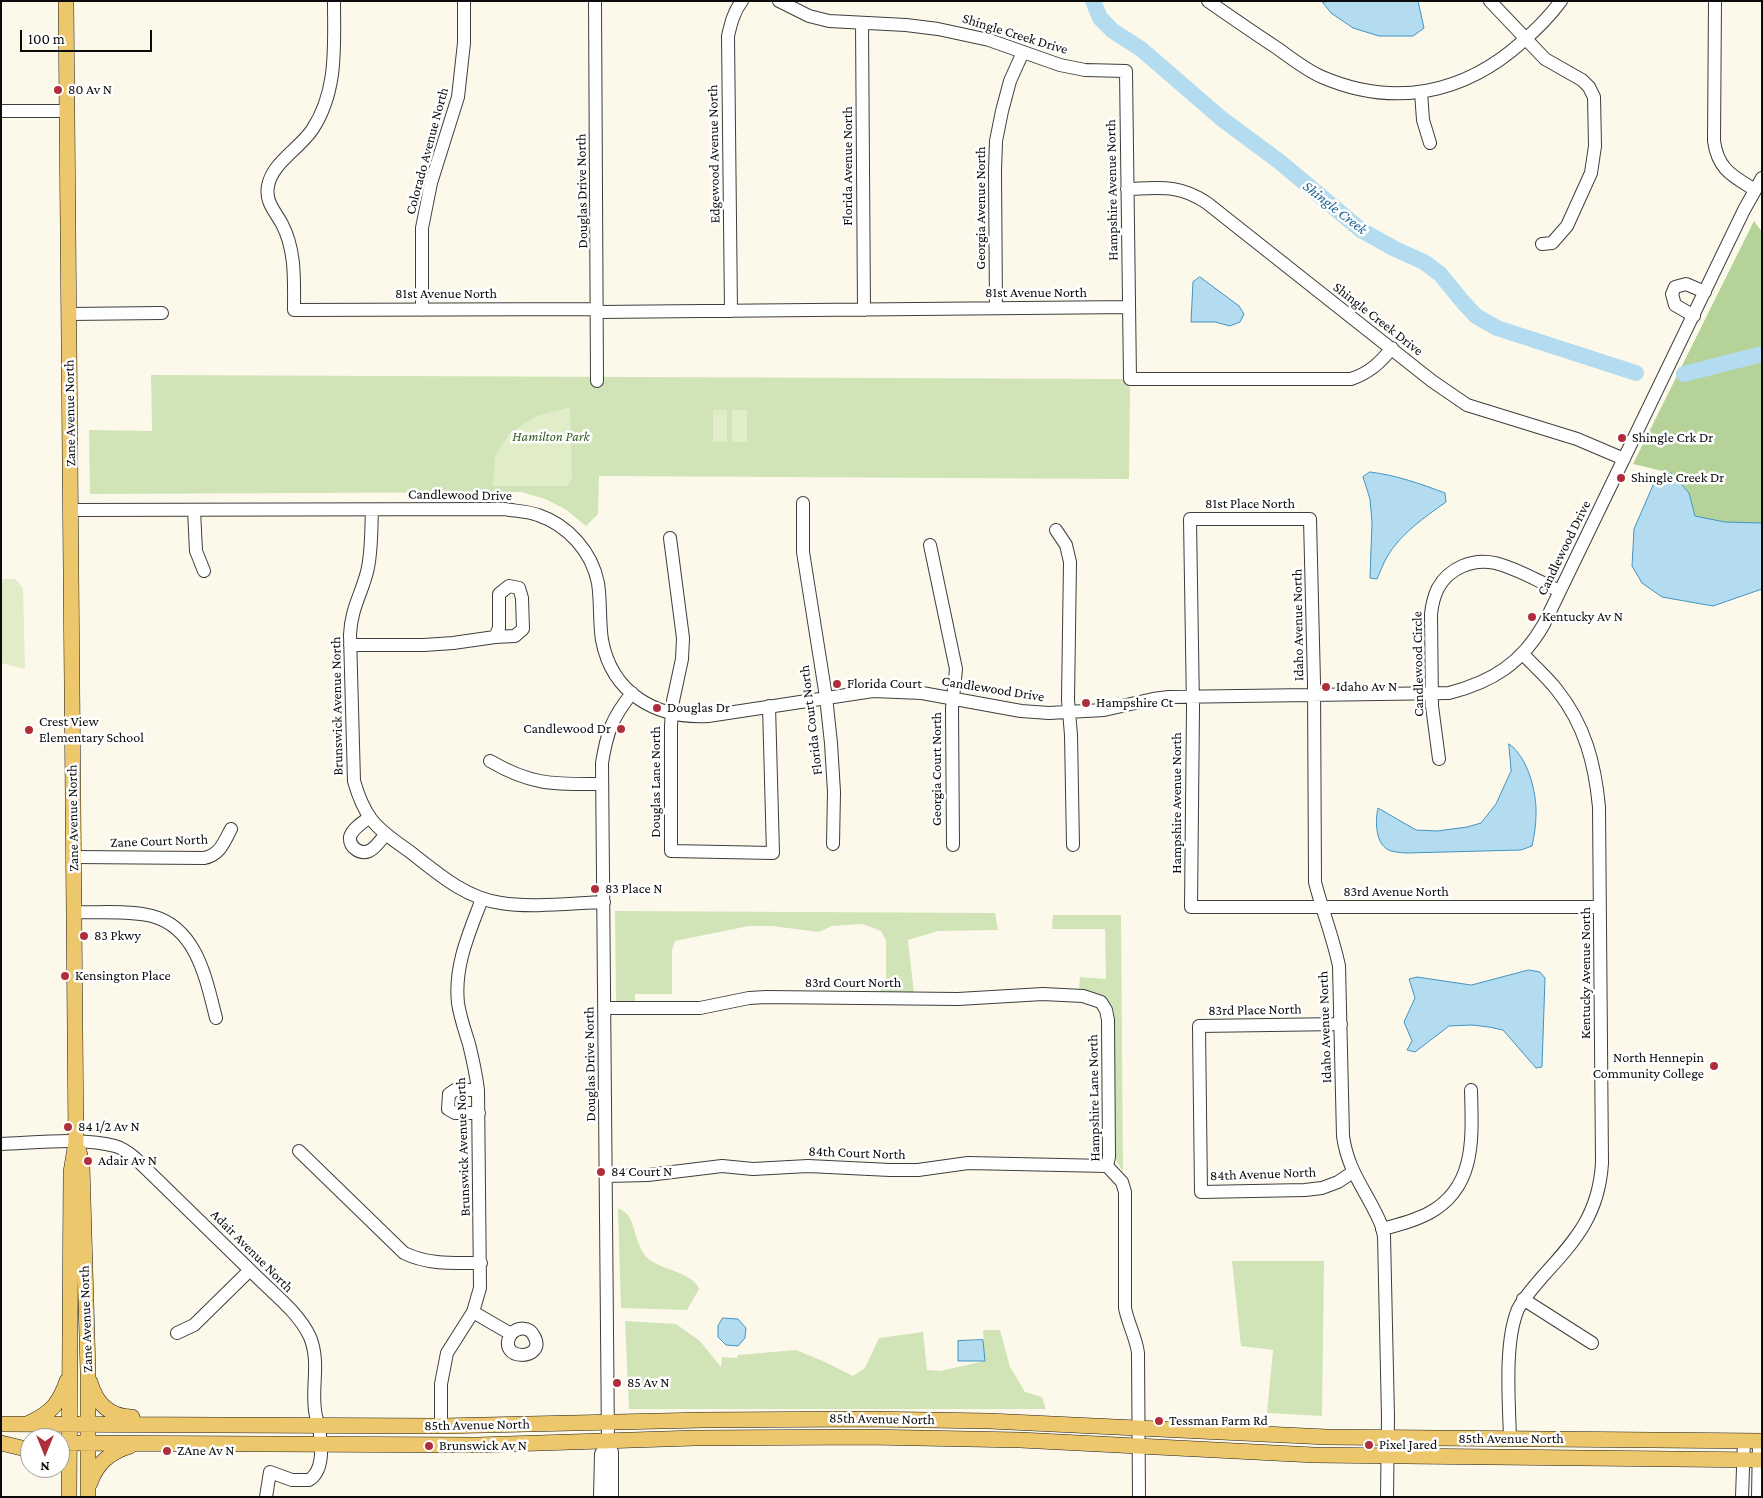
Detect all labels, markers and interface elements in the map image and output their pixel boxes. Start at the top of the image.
street label: Shingle Creek Drive [960,10,1070,58]
scale bar [22,20,155,52]
text: 100 m [28,31,65,47]
place label: 80 Av N [68,82,112,98]
marker: 80 Av N [52,84,64,96]
street label: Edgewood Avenue North [704,84,724,224]
street label: Colorado Avenue North [402,86,452,216]
street label: Florida Avenue North [840,106,856,226]
street label: Hampshire Avenue North [1102,119,1122,261]
street label: Douglas Drive North [573,133,591,249]
street label: Georgia Avenue North [973,146,989,270]
water label: Shingle Creek [1299,177,1371,239]
street label: Shingle Creek Drive [1330,279,1426,359]
street label: 81st Avenue North [985,285,1087,301]
street label: 81st Avenue North [395,286,497,302]
street label: Zane Avenue North [61,359,79,467]
park label: Hamilton Park [512,429,590,445]
place label: Shingle Crk Dr [1632,430,1713,446]
marker: Shingle Crk Dr [1616,432,1628,444]
place label: Shingle Creek Dr [1631,470,1724,486]
marker: Shingle Creek Dr [1615,472,1627,484]
street label: Candlewood Drive [408,486,512,504]
street label: 81st Place North [1205,496,1295,512]
street label: Candlewood Drive [1534,498,1594,598]
street label: Idaho Avenue North [1289,569,1307,681]
place label: Kentucky Av N [1542,609,1623,625]
street label: Candlewood Circle [1409,611,1427,717]
marker: Kentucky Av N [1526,611,1538,623]
street label: Brunswick Avenue North [327,636,347,776]
street label: Florida Court North [796,664,826,776]
street label: Candlewood Drive [940,673,1046,705]
place label: Florida Court [847,676,922,692]
marker: Florida Court [831,678,843,690]
place label: Idaho Av N [1336,679,1397,695]
marker: Idaho Av N [1320,681,1332,693]
place label: Hampshire Ct [1096,695,1173,711]
marker: Hampshire Ct [1080,697,1092,709]
place label: Douglas Dr [667,700,730,716]
marker: Douglas Dr [651,702,663,714]
street label: Georgia Court North [929,712,945,826]
place label: Crest View Elementary School [39,714,144,746]
place label: Candlewood Dr [523,721,611,737]
marker: Candlewood Dr [615,723,627,735]
marker: Crest View Elementary School [23,724,35,736]
street label: Douglas Lane North [648,726,664,838]
street label: Hampshire Avenue North [1169,732,1185,874]
street label: Zane Avenue North [64,764,82,872]
street label: Zane Court North [110,831,208,851]
place label: 83 Place N [605,881,662,897]
marker: 83 Place N [589,883,601,895]
street label: 83rd Avenue North [1343,884,1449,900]
street label: Kentucky Avenue North [1578,907,1594,1039]
place label: 83 Pkwy [94,928,141,944]
marker: 83 Pkwy [78,930,90,942]
place label: Kensington Place [75,968,171,984]
marker: Kensington Place [59,970,71,982]
street label: Idaho Avenue North [1315,971,1335,1083]
street label: 83rd Court North [805,975,901,991]
street label: 83rd Place North [1208,1001,1302,1019]
street label: Douglas Drive North [581,1006,599,1122]
street label: Hampshire Lane North [1084,1034,1104,1162]
place label: North Hennepin Community College [1593,1050,1704,1082]
marker: North Hennepin Community College [1708,1060,1720,1072]
street label: Brunswick Avenue North [452,1077,474,1217]
place label: 84 1/2 Av N [78,1119,140,1135]
marker: 84 1/2 Av N [62,1121,74,1133]
street label: 84th Court North [808,1143,906,1163]
place label: Adair Av N [98,1153,157,1169]
marker: Adair Av N [82,1155,94,1167]
place label: 84 Court N [611,1164,672,1180]
street label: 84th Avenue North [1209,1164,1317,1184]
marker: 84 Court N [595,1166,607,1178]
street label: Adair Avenue North [207,1206,297,1296]
street label: Zane Avenue North [76,1265,96,1373]
place label: 85 Av N [627,1375,670,1391]
marker: 85 Av N [611,1377,623,1389]
street label: 85th Avenue North [829,1410,935,1428]
place label: Tessman Farm Rd [1169,1413,1268,1429]
marker: Tessman Farm Rd [1153,1415,1165,1427]
street label: 85th Avenue North [424,1416,530,1434]
north arrow [20,1428,70,1478]
street label: 85th Avenue North [1458,1431,1564,1447]
place label: Pixel Jared [1379,1437,1437,1453]
place label: Brunswick Av N [439,1438,527,1454]
marker: Pixel Jared [1363,1439,1375,1451]
marker: Brunswick Av N [423,1440,435,1452]
place label: ZAne Av N [177,1443,234,1459]
marker: ZAne Av N [161,1445,173,1457]
text: N [40,1459,50,1475]

